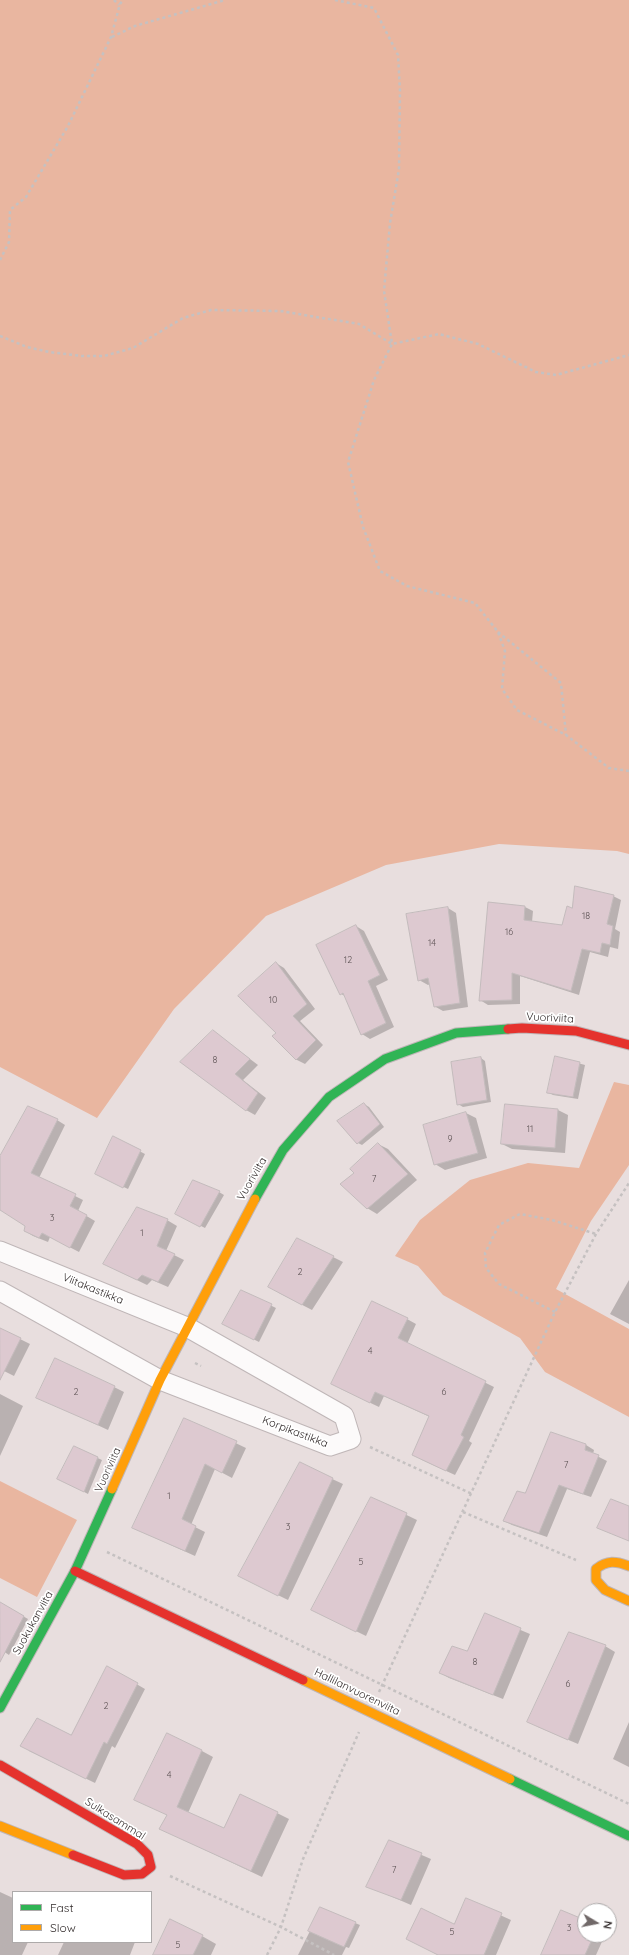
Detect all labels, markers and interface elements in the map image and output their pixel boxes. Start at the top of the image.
house number: 18 [582,911,590,921]
house number: 16 [505,927,513,937]
house number: 14 [428,938,436,948]
house number: 12 [344,955,352,965]
house number: 10 [269,995,277,1005]
street label: Vuoriviita [526,1010,574,1026]
house number: 8 [213,1055,217,1065]
house number: 11 [527,1124,533,1134]
house number: 9 [447,1134,453,1144]
street label: Vuoriviita [234,1155,270,1203]
house number: 7 [372,1174,376,1184]
house number: 3 [50,1213,54,1223]
house number: 1 [140,1228,144,1238]
house number: 2 [298,1267,302,1277]
street label: Viitakastikka [61,1271,125,1307]
house number: 4 [368,1346,372,1356]
house number: 2 [74,1387,78,1397]
house number: 6 [442,1387,446,1397]
street label: Korpikastikka [260,1413,330,1451]
street label: Vuoriviita [92,1446,124,1494]
house number: 7 [564,1460,568,1470]
house number: 1 [167,1491,171,1501]
house number: 3 [286,1522,290,1532]
house number: 5 [359,1557,363,1567]
street label: Suokukanviita [10,1589,56,1657]
house number: 8 [473,1657,477,1667]
street label: Hallilanvuorenviita [312,1666,402,1718]
house number: 6 [566,1679,570,1689]
house number: 2 [104,1701,108,1711]
house number: 4 [167,1770,171,1780]
street label: Sulkasammal [82,1795,148,1843]
house number: 7 [392,1865,396,1875]
legend [12,1891,152,1943]
text: Fast [50,1900,74,1915]
north arrow [577,1903,617,1943]
text: Slow [50,1920,76,1935]
text: N [600,1920,615,1930]
house number: 3 [567,1923,571,1933]
house number: 5 [450,1927,454,1937]
house number: 5 [176,1940,180,1950]

